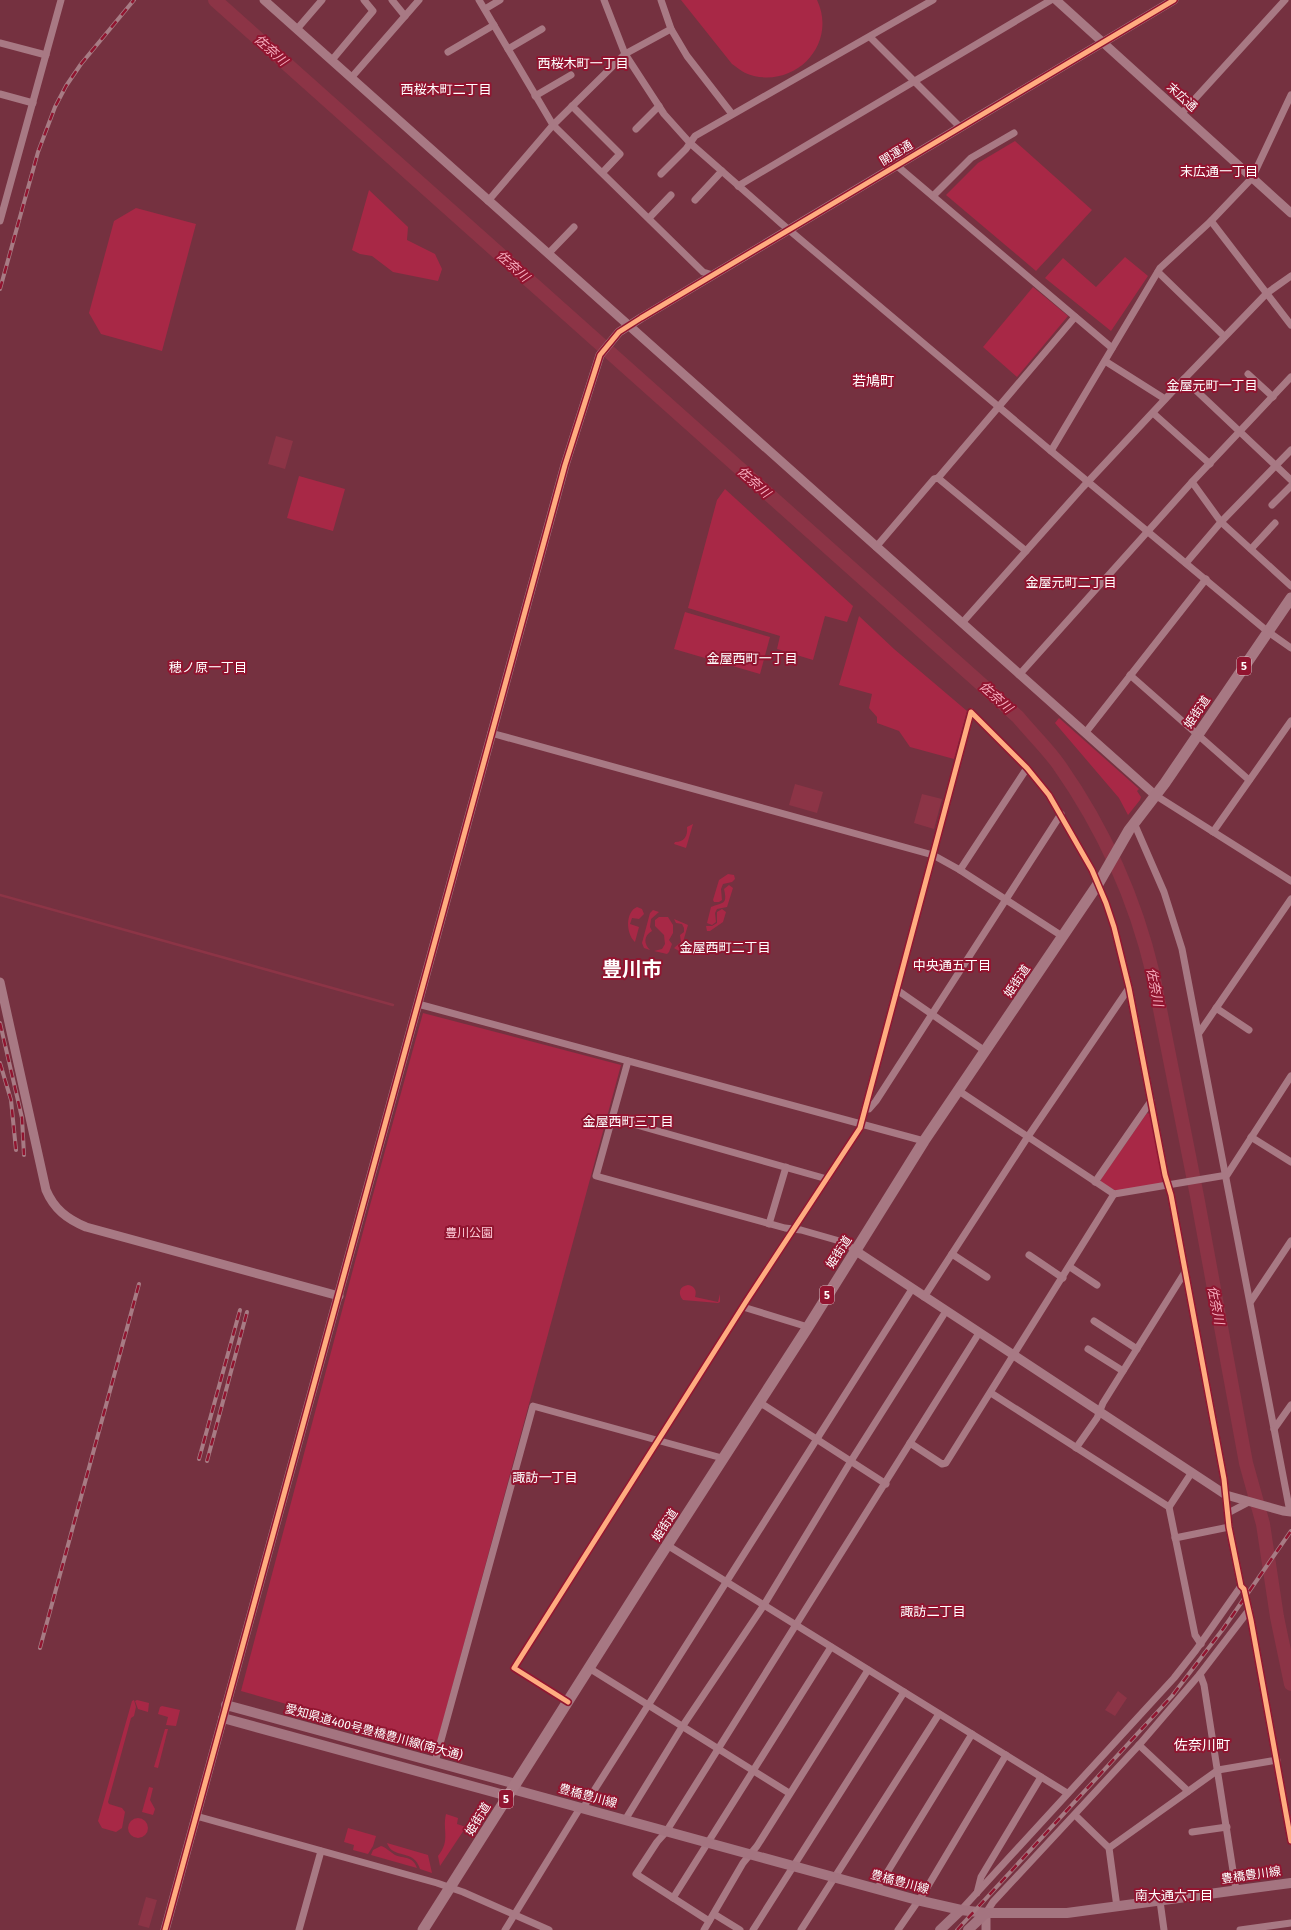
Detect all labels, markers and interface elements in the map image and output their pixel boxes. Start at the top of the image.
water label: 佐奈川 [251,31,292,70]
district label: 西桜木町一丁目 [537,56,629,71]
street label: 末広通 [1164,80,1200,114]
district label: 西桜木町二丁目 [400,82,492,97]
street label: 開運通 [877,138,915,168]
district label: 末広通一丁目 [1180,164,1258,179]
water label: 佐奈川 [493,247,534,286]
district label: 若鳩町 [852,373,894,390]
district label: 金屋元町一丁目 [1166,378,1258,393]
water label: 佐奈川 [734,463,775,502]
district label: 金屋元町二丁目 [1025,575,1117,590]
district label: 金屋西町一丁目 [706,651,798,666]
road number: 5 [1237,657,1251,675]
district label: 穂ノ原一丁目 [169,660,247,675]
water label: 佐奈川 [976,678,1017,717]
street label: 姫街道 [1181,693,1213,731]
district label: 金屋西町二丁目 [679,940,771,955]
district label: 豊川市 [602,957,662,981]
district label: 中央通五丁目 [913,958,991,973]
street label: 姫街道 [1001,962,1033,1000]
water label: 佐奈川 [1144,966,1166,1010]
district label: 金屋西町三丁目 [582,1114,674,1129]
park label: 豊川公園 [445,1226,493,1240]
street label: 姫街道 [823,1233,855,1271]
water label: 佐奈川 [1205,1284,1227,1328]
road number: 5 [820,1286,834,1304]
district label: 諏訪一丁目 [512,1470,578,1485]
street label: 姫街道 [649,1506,681,1544]
district label: 諏訪二丁目 [900,1604,966,1619]
street label: 愛知県道400号豊橋豊川線(南大通) [284,1701,465,1763]
district label: 佐奈川町 [1174,1737,1230,1754]
street label: 豊橋豊川線 [557,1781,619,1811]
road number: 5 [499,1790,513,1808]
street label: 姫街道 [463,1800,493,1838]
street label: 豊橋豊川線 [1220,1864,1282,1886]
street label: 豊橋豊川線 [869,1867,931,1897]
district label: 南大通六丁目 [1135,1888,1213,1903]

